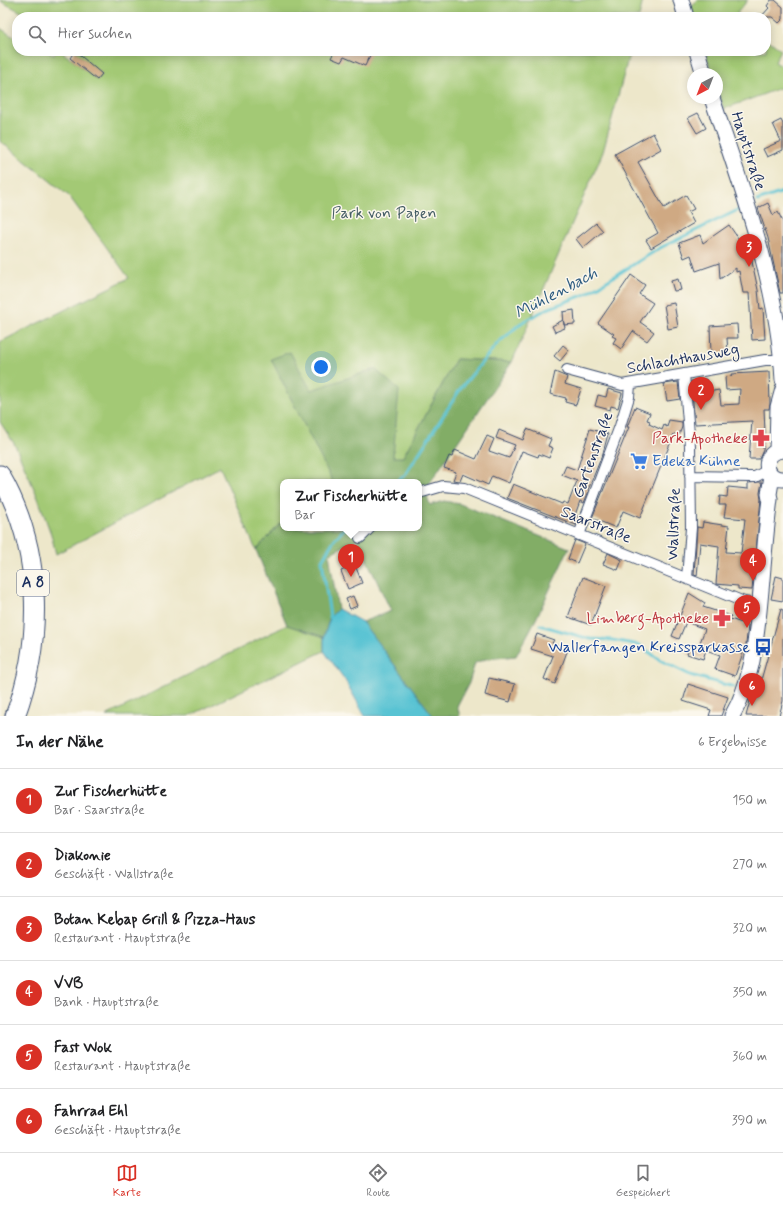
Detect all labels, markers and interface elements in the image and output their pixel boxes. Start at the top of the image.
search box [12,12,771,56]
icon: search [26,23,48,45]
text: Hier suchen [58,24,132,44]
north arrow [687,68,723,104]
street label: Hauptstraße [725,109,771,193]
park label: Park von Papen [332,203,437,224]
pin: 3 [736,234,762,267]
water label: Mühlenbach [511,262,601,324]
street label: Schlachthausweg [625,339,741,380]
your location [311,357,331,377]
pin: 2 [688,377,714,410]
street label: Gartenstraße [568,409,618,501]
place label: Park-Apotheke [652,428,748,450]
pharmacy icon: Park-Apotheke [751,428,771,448]
supermarket icon: Edeka Kühne [629,451,649,471]
place label: Edeka Kühne [652,451,741,472]
popup [280,479,422,531]
text: Zur Fischerhütte [295,487,407,507]
street label: Wallstraße [662,487,686,561]
street label: Saarstraße [558,501,634,549]
text: Bar [295,507,315,524]
pin: 1 [338,544,364,577]
pin: 4 [740,548,766,581]
road number: A 8 [17,570,49,596]
pin: 5 [734,595,760,628]
place label: Limberg-Apotheke [586,608,709,630]
pharmacy icon: Limberg-Apotheke [712,608,732,628]
place label: Wallerfangen Kreissparkasse [548,637,750,658]
bus stop icon: Wallerfangen Kreissparkasse [753,637,773,657]
pin: 6 [739,673,765,706]
text: In der Nähe [16,731,104,753]
text: 6 Ergebnisse [698,734,767,751]
text: Zur Fischerhütte [54,782,167,802]
text: 1 [26,792,32,809]
text: 150 m [733,792,767,809]
text: Bar · Saarstraße [54,802,145,819]
text: Diakonie [54,846,111,866]
text: 2 [26,856,32,873]
text: 270 m [732,856,767,873]
text: Geschäft · Wallstraße [54,866,174,883]
text: Botan Kebap Grill & Pizza-Haus [54,910,255,930]
text: 3 [26,920,32,937]
text: 320 m [733,920,767,937]
text: Restaurant · Hauptstraße [54,930,191,947]
text: VVB [54,974,83,994]
text: 4 [25,984,33,1001]
text: 350 m [733,984,767,1001]
text: Bank · Hauptstraße [54,994,159,1011]
text: Fast Wok [54,1038,112,1058]
text: 5 [25,1048,33,1065]
text: 360 m [732,1048,767,1065]
text: Restaurant · Hauptstraße [54,1058,191,1075]
text: Fahrrad Ehl [54,1102,128,1122]
text: 6 [26,1112,32,1129]
text: 390 m [732,1112,767,1129]
text: Geschäft · Hauptstraße [54,1122,181,1139]
tab: Karte [113,1162,141,1200]
tab: Route [366,1162,390,1200]
tab: Gespeichert [616,1162,670,1200]

